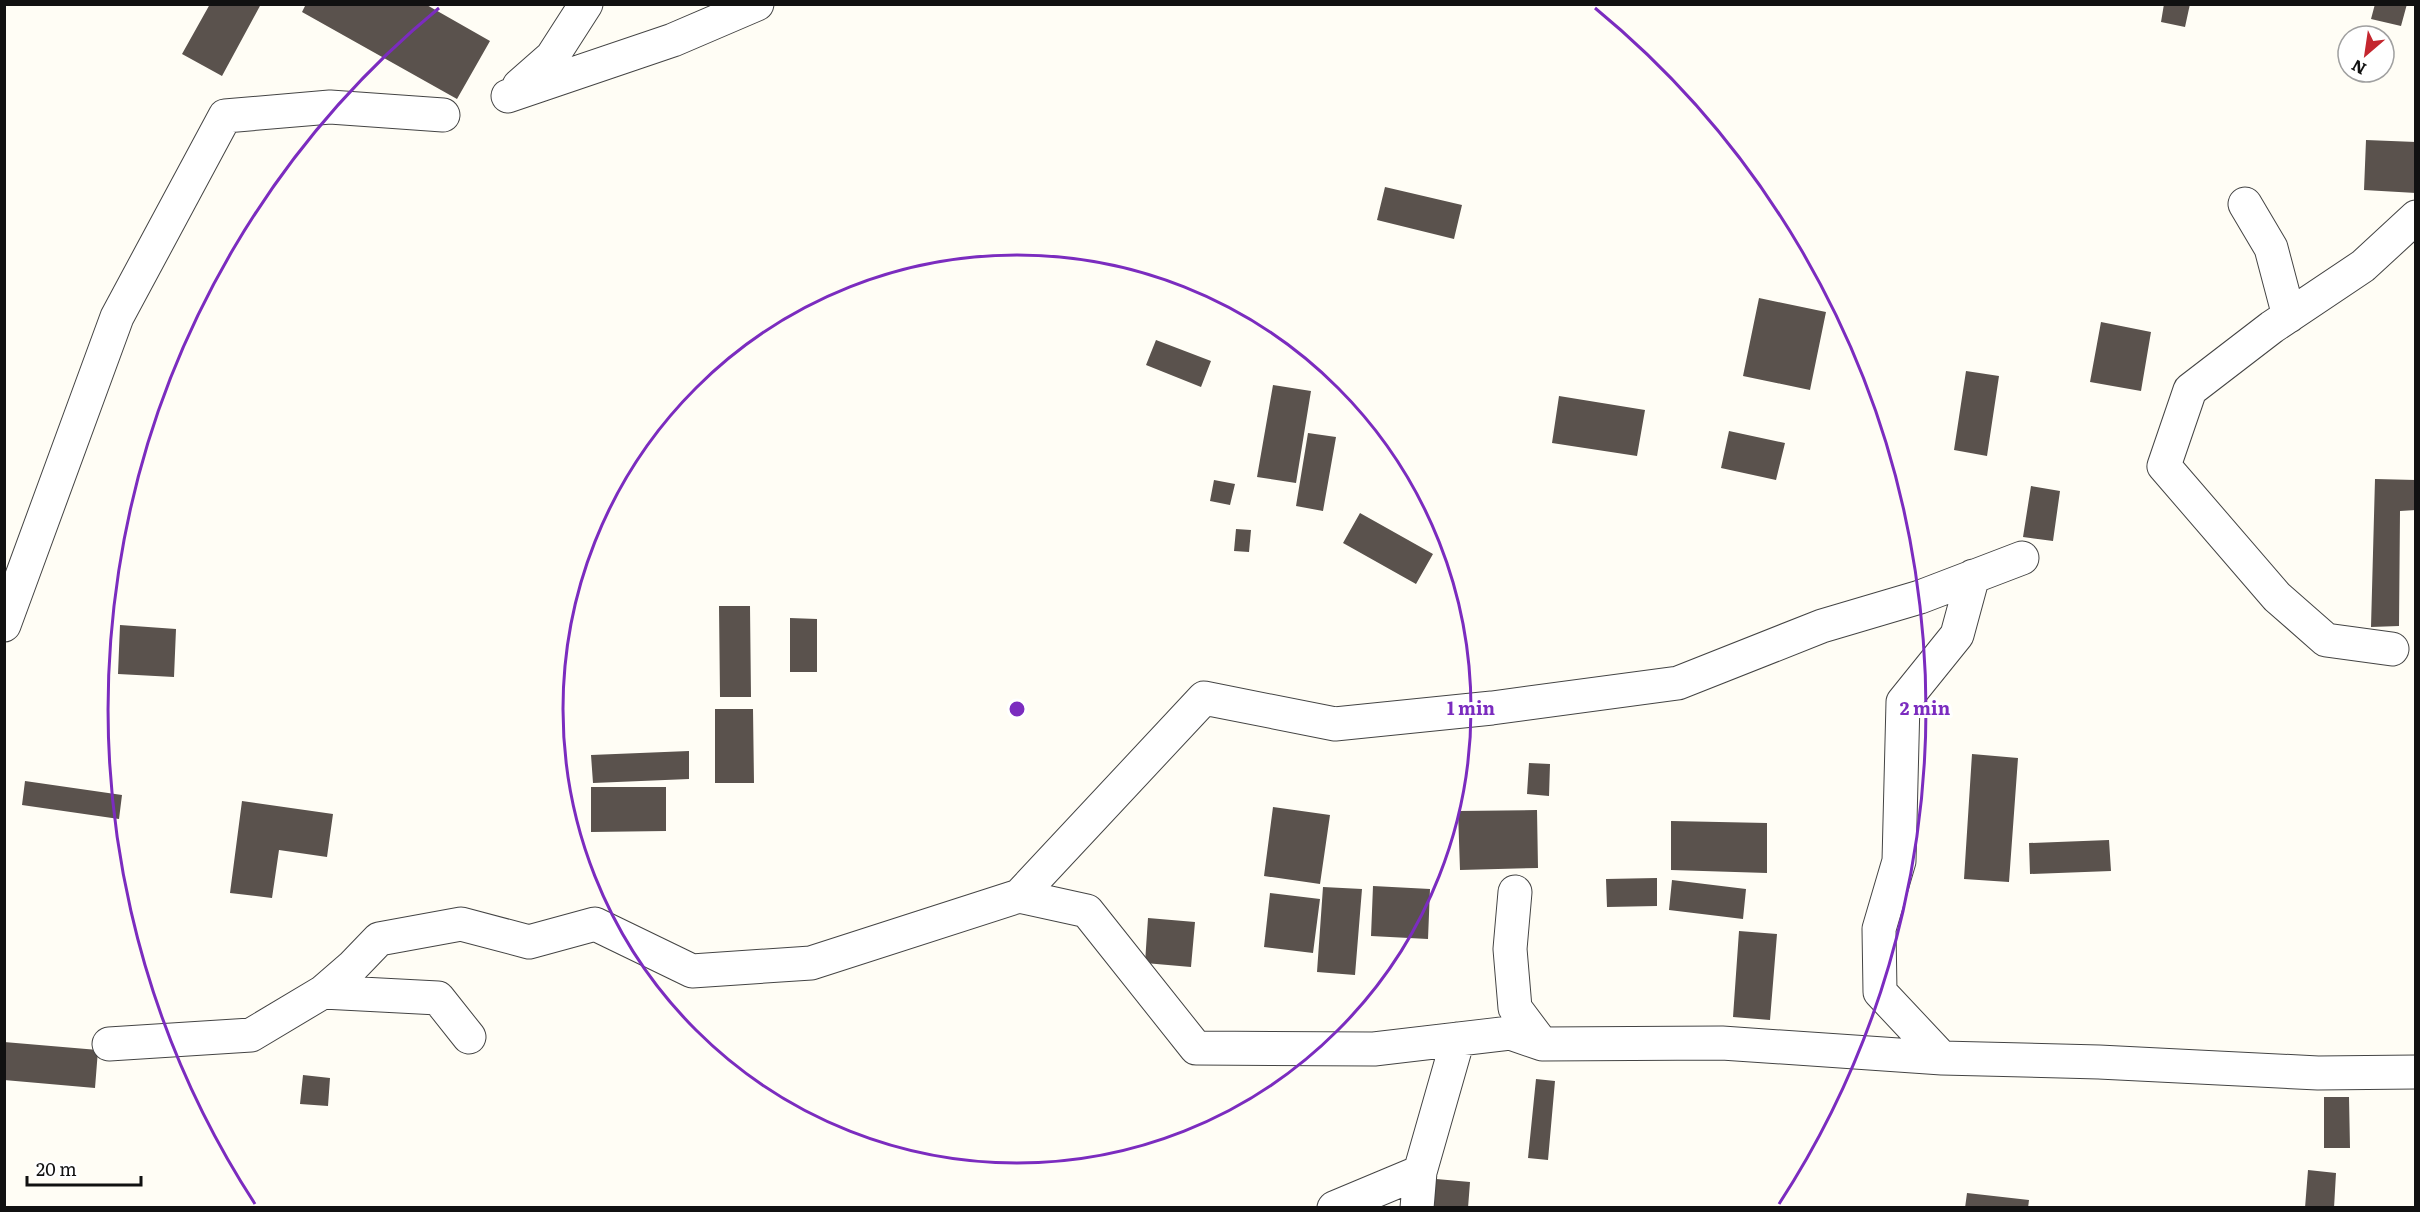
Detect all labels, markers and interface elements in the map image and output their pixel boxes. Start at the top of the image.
north arrow [2336,24,2396,84]
text: N [2347,54,2370,82]
text: 1 min [1447,694,1496,721]
text: 2 min [1900,694,1951,721]
centre of rings [1007,699,1027,719]
scale bar [27,1149,141,1187]
text: 20 m [36,1155,77,1182]

